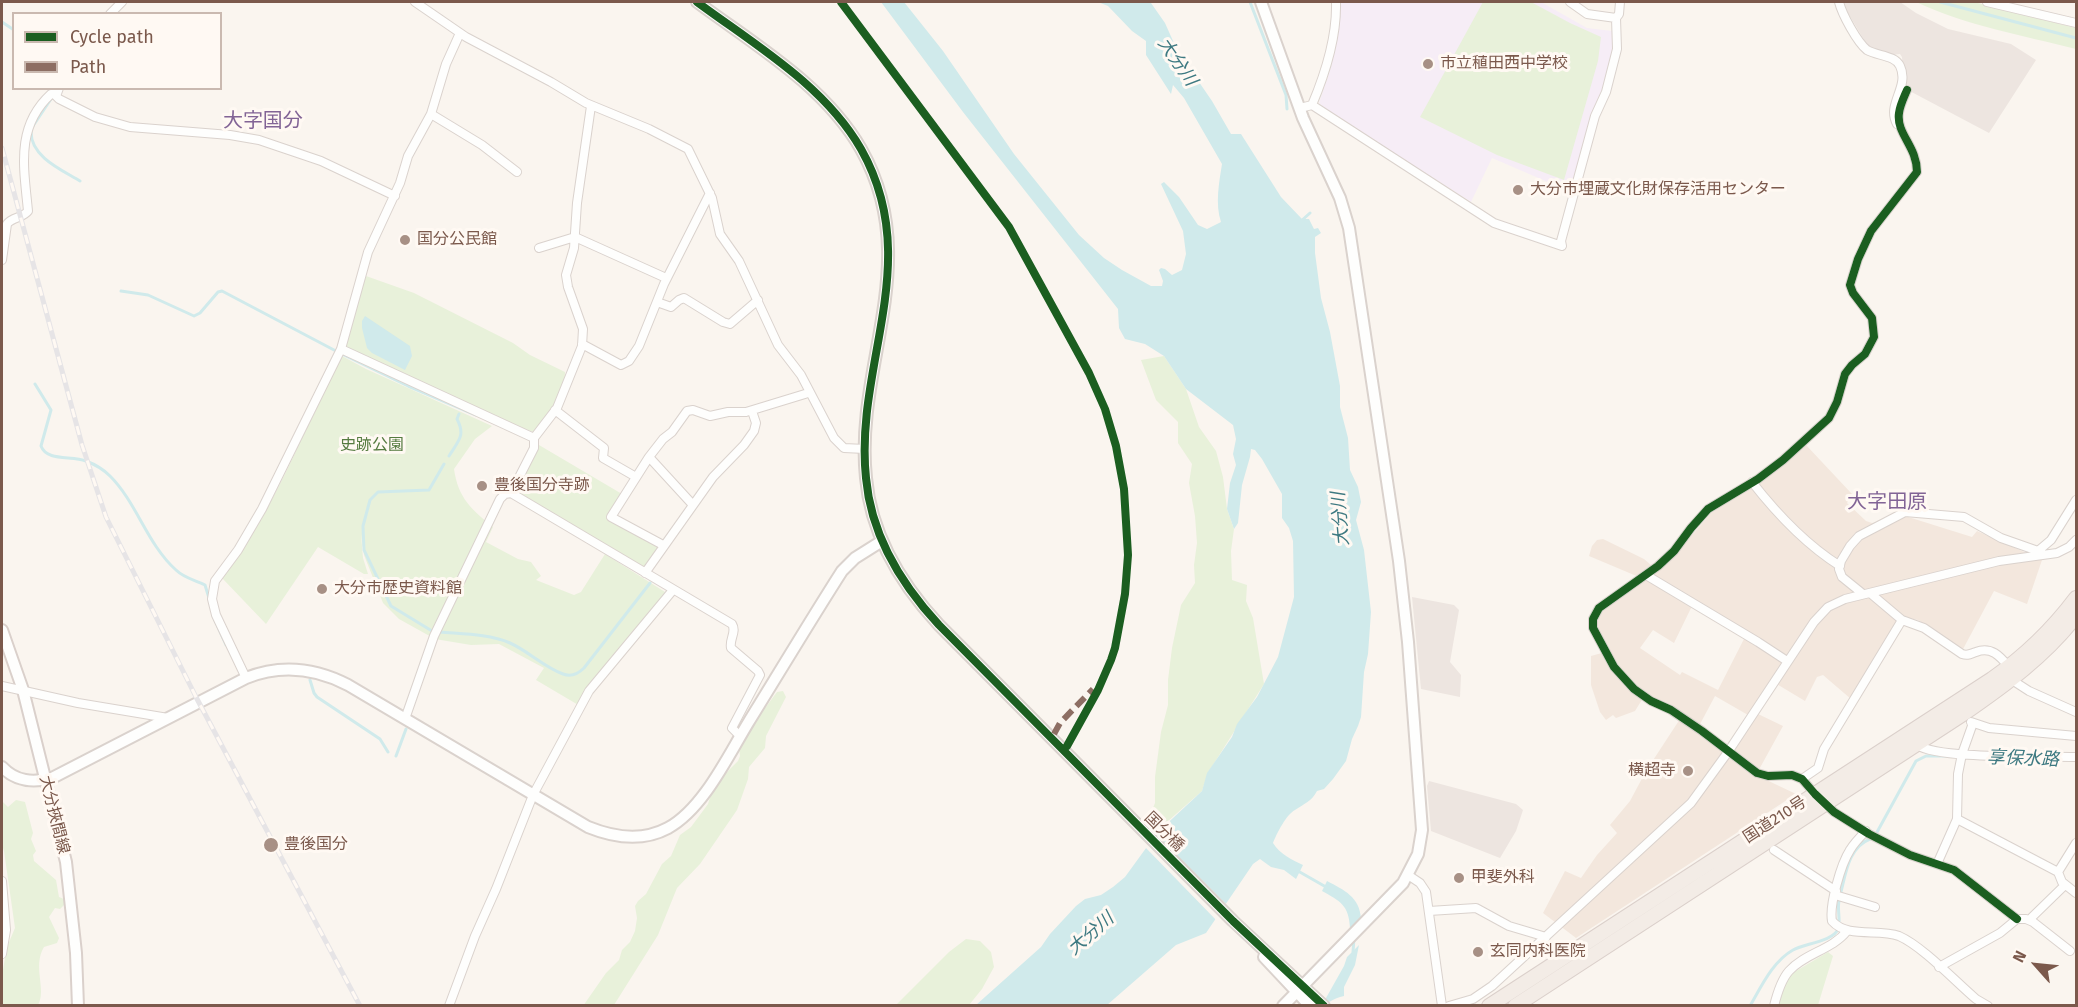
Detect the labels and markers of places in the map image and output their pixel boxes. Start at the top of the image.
place label: 市立稙田西中学校 [1440,54,1568,74]
marker: 市立稙田西中学校 [1421,57,1435,71]
place label: 大分市埋蔵文化財保存活用センター [1530,180,1786,200]
marker: 大分市埋蔵文化財保存活用センター [1511,183,1525,197]
place label: 国分公民館 [417,230,497,250]
marker: 国分公民館 [398,233,412,247]
place label: 豊後国分寺跡 [494,476,590,496]
marker: 豊後国分寺跡 [475,479,489,493]
place label: 大分市歴史資料館 [334,579,462,599]
marker: 大分市歴史資料館 [315,582,329,596]
place label: 横超寺 [1628,761,1676,781]
marker: 横超寺 [1681,764,1695,778]
place label: 豊後国分 [284,835,348,855]
marker: 豊後国分 [262,836,280,854]
place label: 甲斐外科 [1471,868,1535,888]
marker: 甲斐外科 [1452,871,1466,885]
place label: 玄同内科医院 [1490,942,1586,962]
marker: 玄同内科医院 [1471,945,1485,959]

